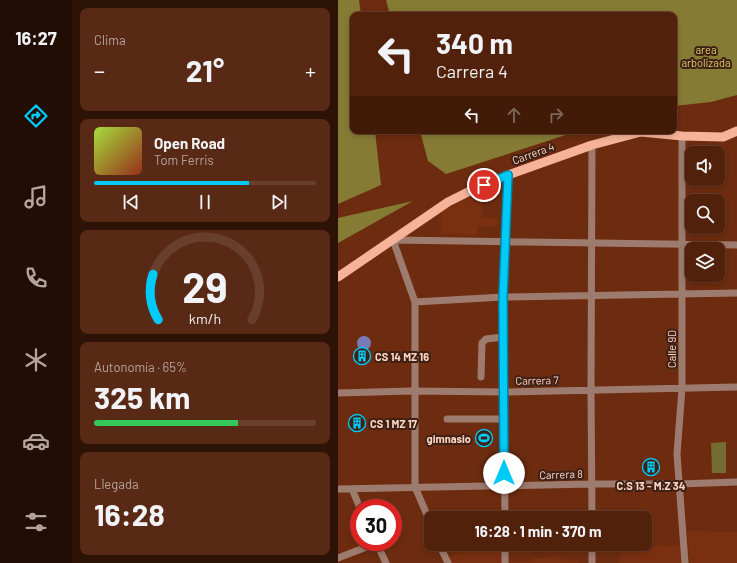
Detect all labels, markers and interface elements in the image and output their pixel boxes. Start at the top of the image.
text: 340 m [436,26,513,60]
text: 16:27 [15,27,57,49]
icon: left [370,28,422,80]
text: Clima [94,32,126,48]
park label: area arbolizada [681,43,731,69]
text: 21° [186,52,224,88]
text: − [94,57,105,83]
text: + [305,57,316,83]
text: Carrera 4 [436,60,508,82]
icon: directions [22,102,50,130]
icon: left [461,104,483,126]
icon: ahead [503,104,525,126]
icon: right [545,104,567,126]
text: Open Road [154,134,225,152]
street label: Carrera 4 [510,139,556,167]
map controls [685,146,725,282]
button: sound [685,146,725,186]
text: Tom Ferris [154,152,214,168]
pin [467,168,501,202]
icon: arrive [473,174,495,196]
icon: music [22,183,50,211]
icon: previous [120,191,142,213]
icon: pause [194,191,216,213]
icon: next [268,191,290,213]
button: search [685,194,725,234]
button: layers [685,242,725,282]
text: 29 [182,260,228,310]
icon: phone [22,264,50,292]
text: km/h [189,309,221,326]
street label: Calle 9D [665,330,678,368]
icon: climate [22,346,50,374]
building icon: CS 14 MZ 16 [352,346,372,366]
place label: CS 14 MZ 16 [375,350,429,363]
text: Autonomía · 65% [94,359,187,375]
street label: Carrera 7 [515,373,559,387]
text: 325 km [94,379,190,415]
building icon: CS 1 MZ 17 [347,413,367,433]
place label: CS 1 MZ 17 [370,417,418,430]
icon: car [22,427,50,455]
sports icon: gimnasio [474,428,494,448]
place label: gimnasio [427,432,471,445]
position arrow [483,452,525,494]
building icon: C.S 13 - M.Z 34 [641,457,661,477]
street label: Carrera 8 [539,467,583,481]
text: Llegada [94,476,139,492]
place label: C.S 13 - M.Z 34 [617,479,686,492]
text: 16:28 [94,496,165,532]
speed limit sign: 30 [350,499,402,551]
icon: filters [22,508,50,536]
text: 16:28 · 1 min · 370 m [475,522,601,540]

